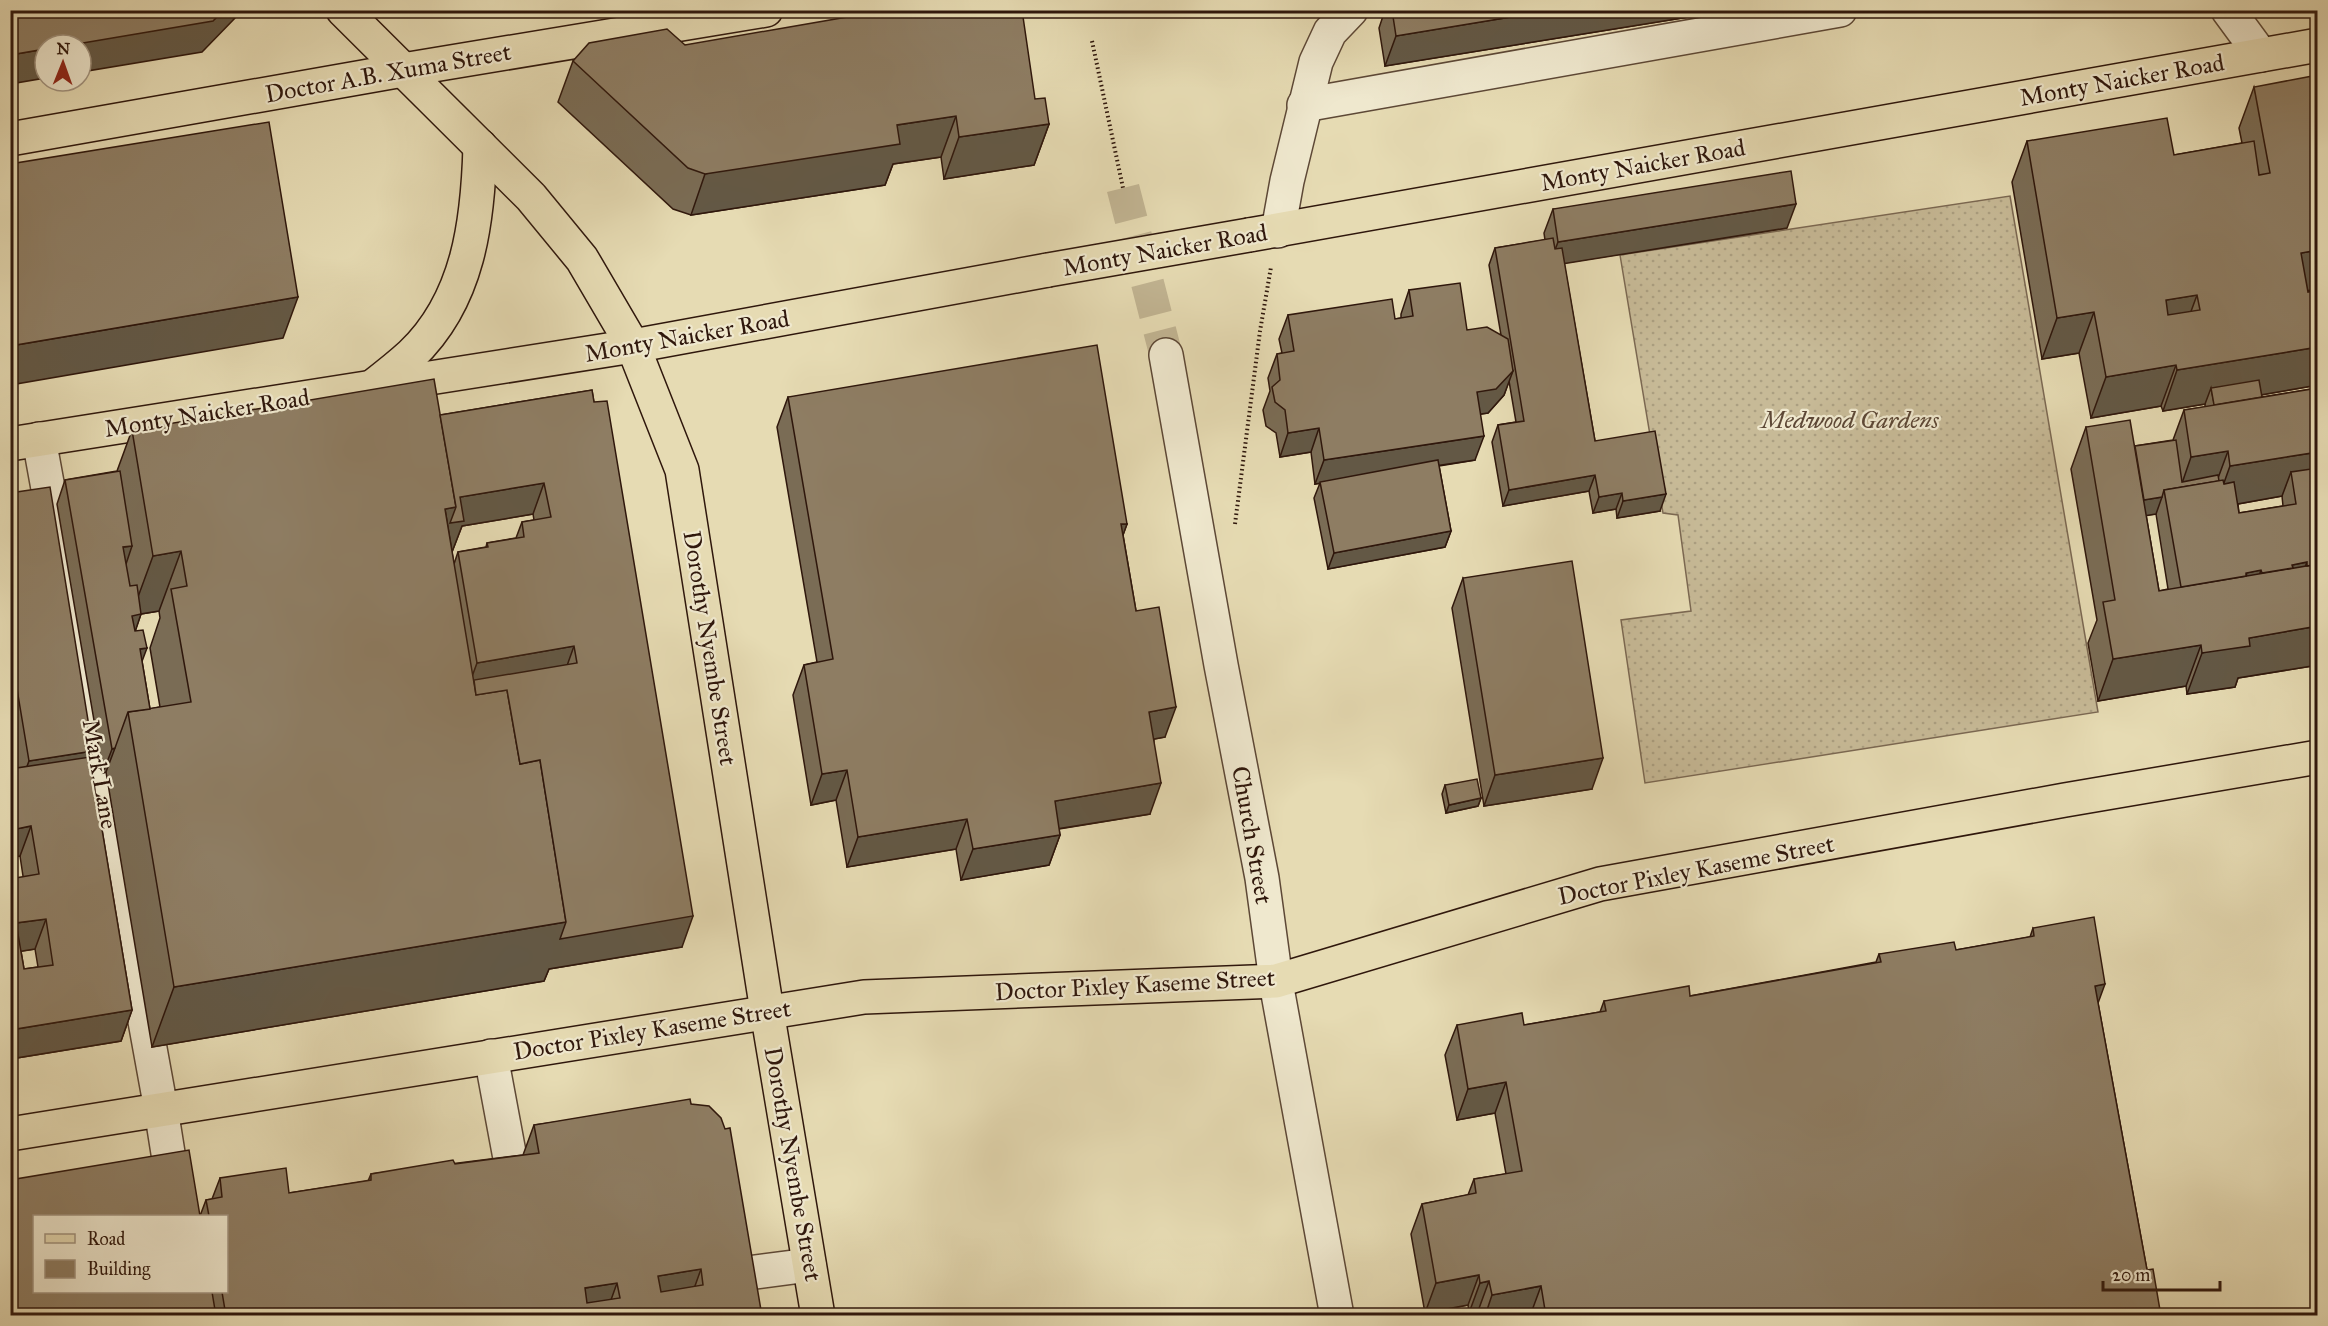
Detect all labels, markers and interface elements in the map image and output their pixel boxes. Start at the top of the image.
north arrow [33,33,93,93]
street label: Doctor A.B. Xuma Street [263,37,514,109]
text: N [56,39,71,58]
street label: Monty Naicker Road [2017,47,2227,113]
street label: Monty Naicker Road [1538,132,1748,198]
street label: Monty Naicker Road [1060,217,1270,283]
street label: Monty Naicker Road [582,303,792,369]
street label: Monty Naicker Road [102,382,312,444]
park label: Medwood Gardens [1759,405,1940,435]
street label: Dorothy Nyembe Street [677,528,743,768]
street label: Mark Lane [76,717,124,831]
street label: Church Street [1225,764,1279,907]
street label: Doctor Pixley Kaseme Street [1555,828,1837,912]
street label: Doctor Pixley Kaseme Street [994,963,1276,1007]
street label: Doctor Pixley Kaseme Street [511,993,793,1067]
street label: Dorothy Nyembe Street [758,1044,828,1284]
legend [33,1215,228,1293]
text: Road [87,1228,125,1250]
scale bar [2103,1254,2220,1292]
text: Building [87,1258,151,1281]
text: 20 m [2112,1264,2150,1286]

